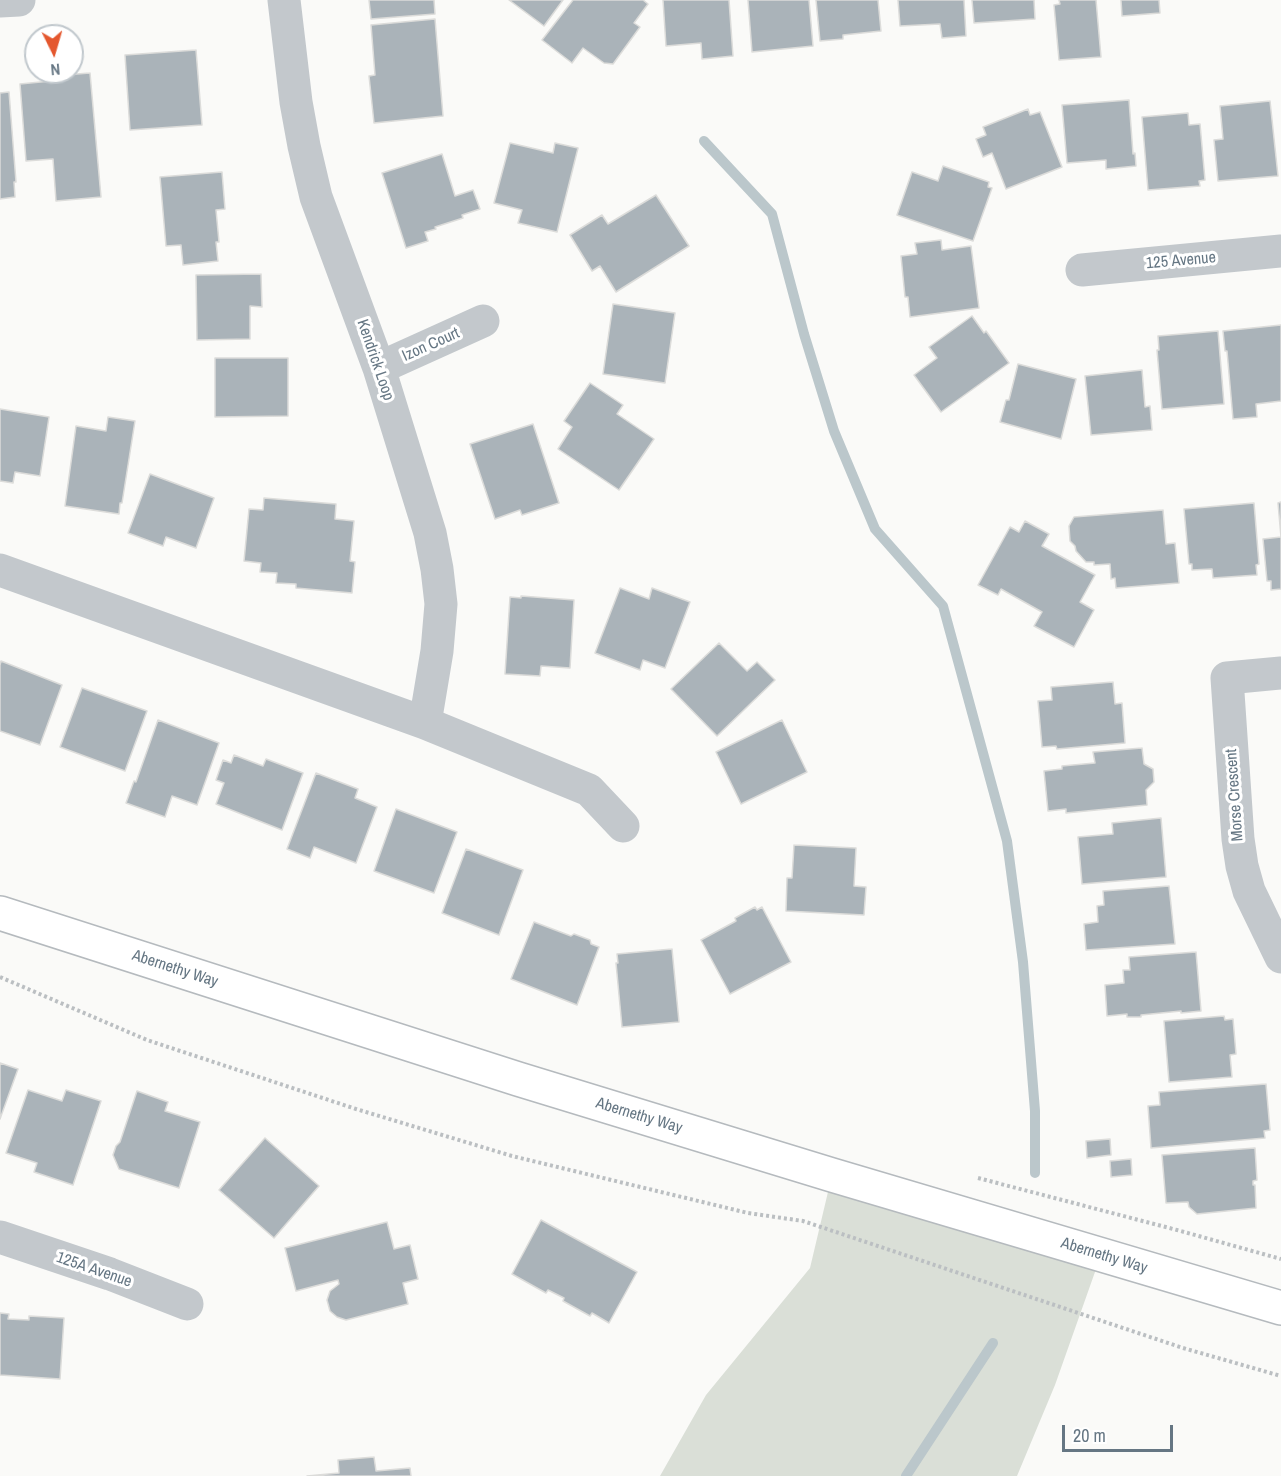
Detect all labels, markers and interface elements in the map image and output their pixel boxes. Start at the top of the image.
north arrow [24,24,84,84]
text: N [50,59,61,81]
street label: 125 Avenue [1145,248,1217,274]
street label: Kendrick Loop [352,317,398,403]
street label: Izon Court [399,324,463,366]
street label: Morse Crescent [1222,748,1248,842]
street label: Abernethy Way [130,946,220,992]
street label: Abernethy Way [594,1094,684,1138]
street label: Abernethy Way [1059,1234,1149,1278]
street label: 125A Avenue [54,1248,134,1292]
scale bar [1065,1413,1176,1451]
text: 20 m [1073,1423,1106,1448]

